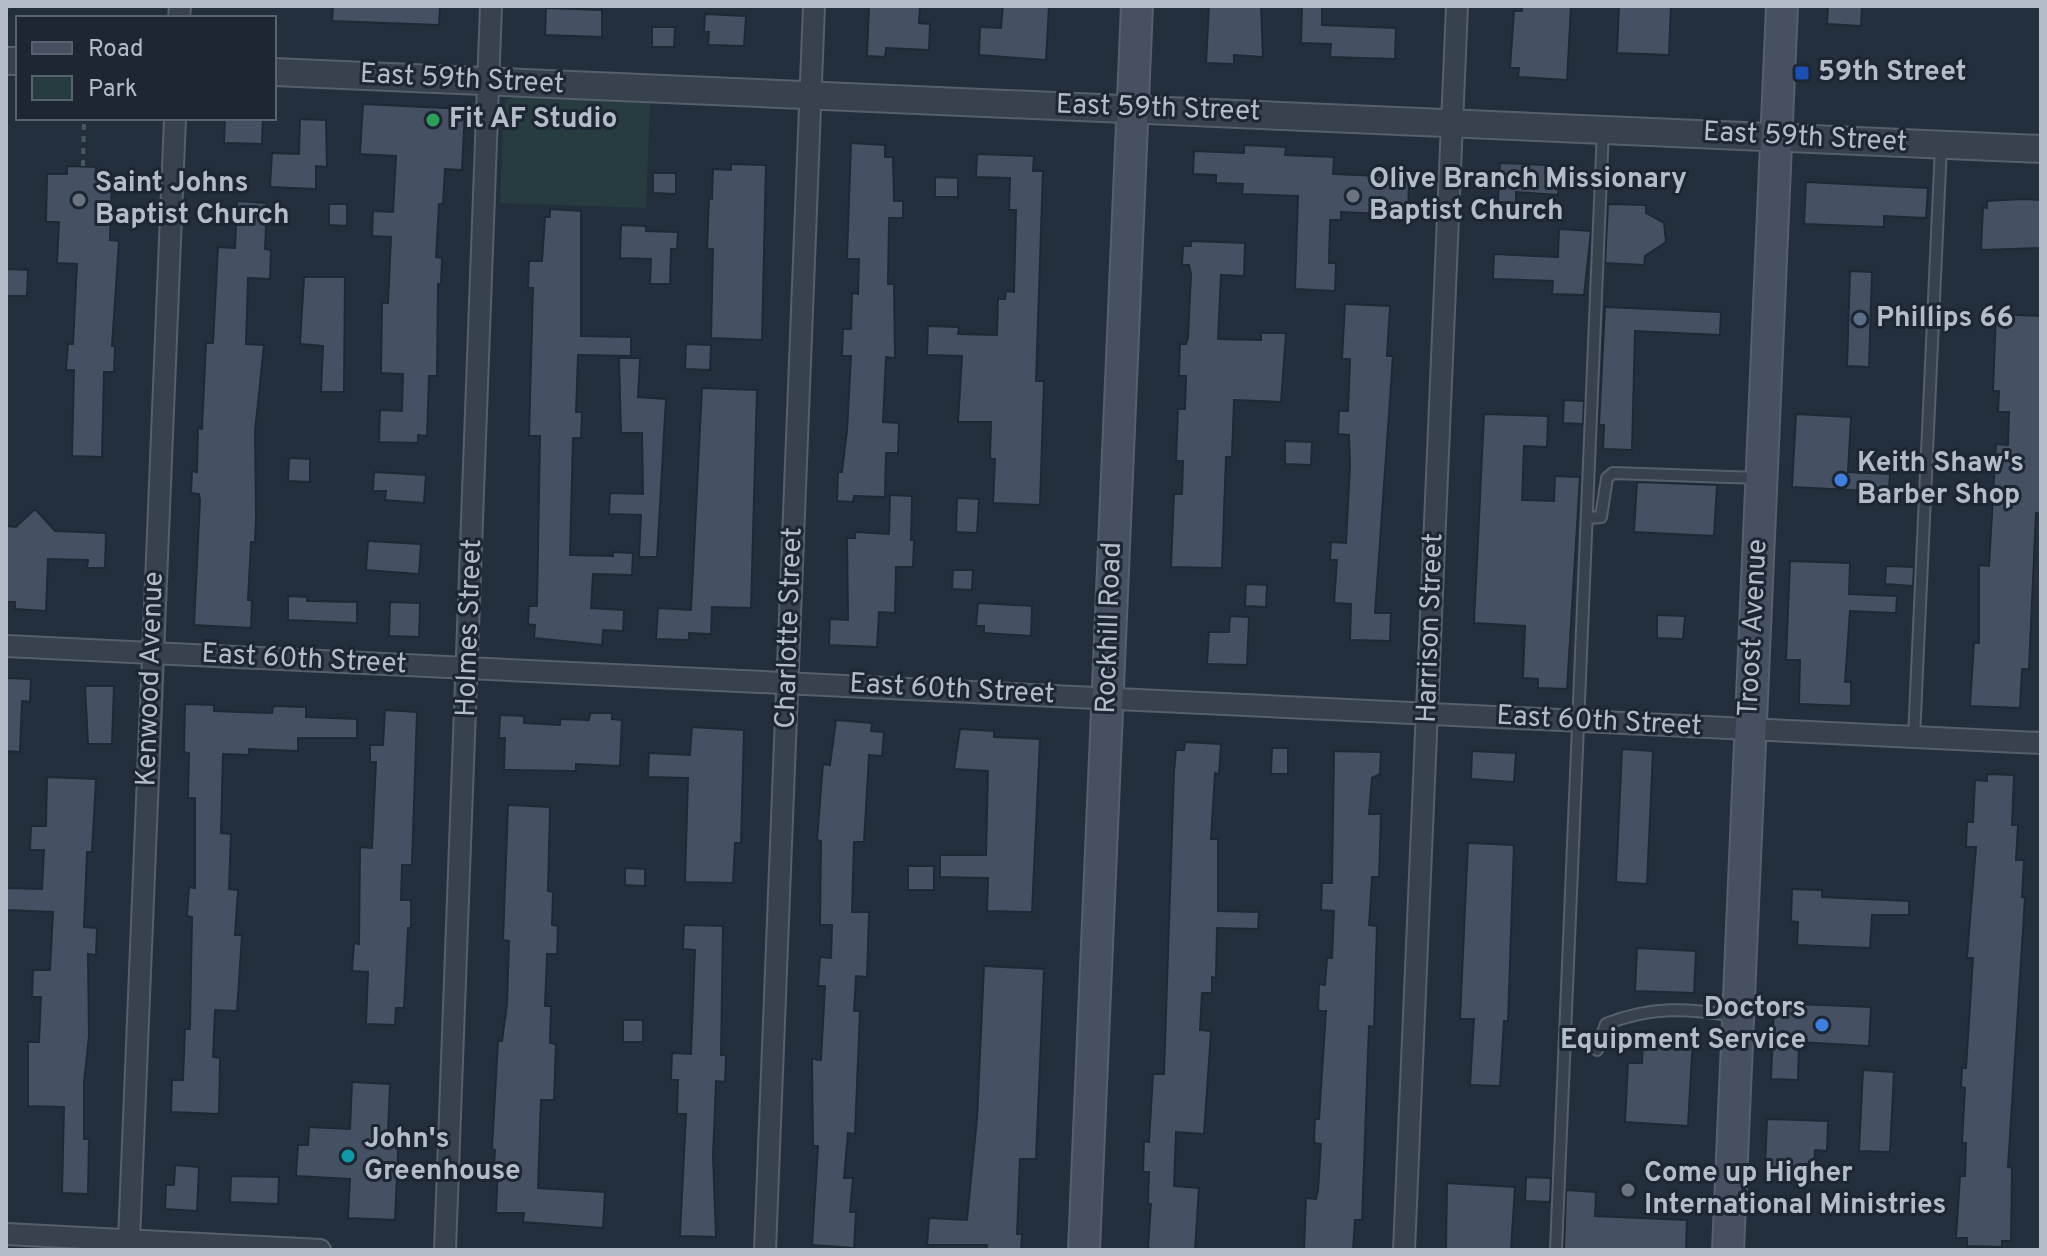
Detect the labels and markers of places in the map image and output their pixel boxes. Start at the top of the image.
place label: 59th Street [1818,55,1967,91]
marker: 59th Street [1793,64,1811,82]
place label: Fit AF Studio [449,102,617,138]
marker: Fit AF Studio [424,111,442,129]
place label: Olive Branch Missionary Baptist Church [1369,162,1687,230]
place label: Saint Johns Baptist Church [95,166,290,234]
marker: Olive Branch Missionary Baptist Church [1344,187,1362,205]
marker: Saint Johns Baptist Church [70,191,88,209]
place label: Phillips 66 [1876,301,2014,337]
marker: Phillips 66 [1851,310,1869,328]
place label: Keith Shaw's Barber Shop [1857,446,2024,514]
marker: Keith Shaw's Barber Shop [1832,471,1850,489]
place label: Doctors Equipment Service [1560,991,1806,1059]
marker: Doctors Equipment Service [1813,1016,1831,1034]
place label: John's Greenhouse [364,1122,521,1190]
marker: John's Greenhouse [339,1147,357,1165]
place label: Come up Higher International Ministries [1644,1156,1946,1224]
marker: Come up Higher International Ministries [1619,1181,1637,1199]

